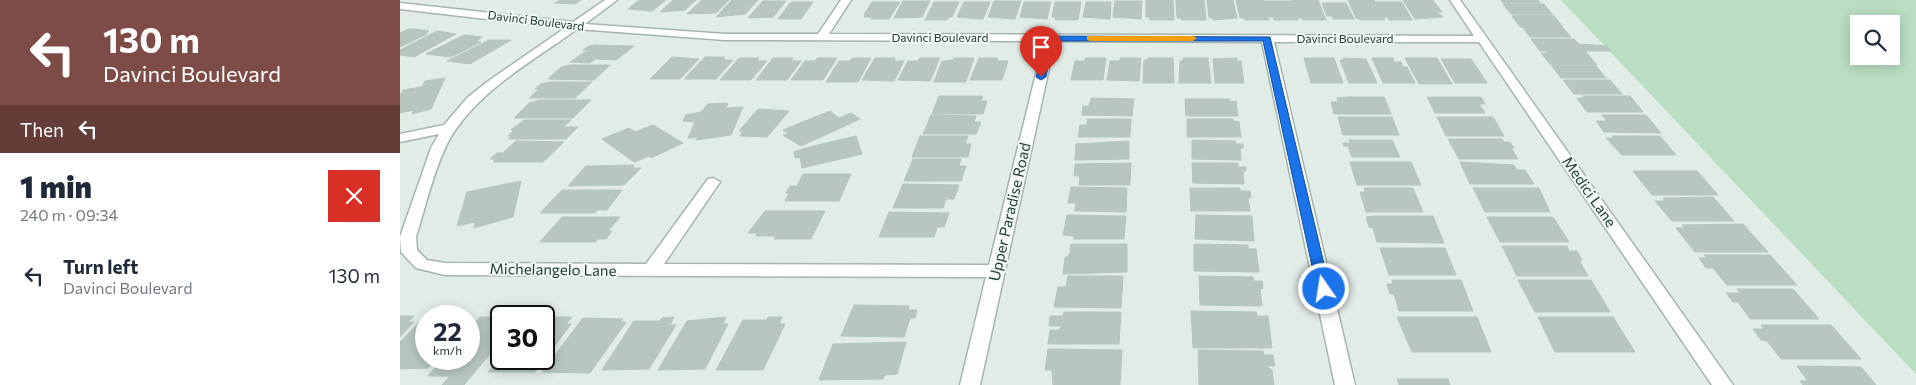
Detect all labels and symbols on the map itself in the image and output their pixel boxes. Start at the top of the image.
street label: Davinci Boulevard [487,7,585,33]
pin [1020,26,1062,77]
street label: Davinci Boulevard [891,30,989,44]
street label: Davinci Boulevard [1296,31,1394,45]
street label: Upper Paradise Road [984,141,1034,283]
street label: Medici Lane [1559,153,1621,230]
street label: Michelangelo Lane [489,259,617,279]
position arrow [1297,262,1349,314]
speed limit sign: 30 [490,305,555,370]

